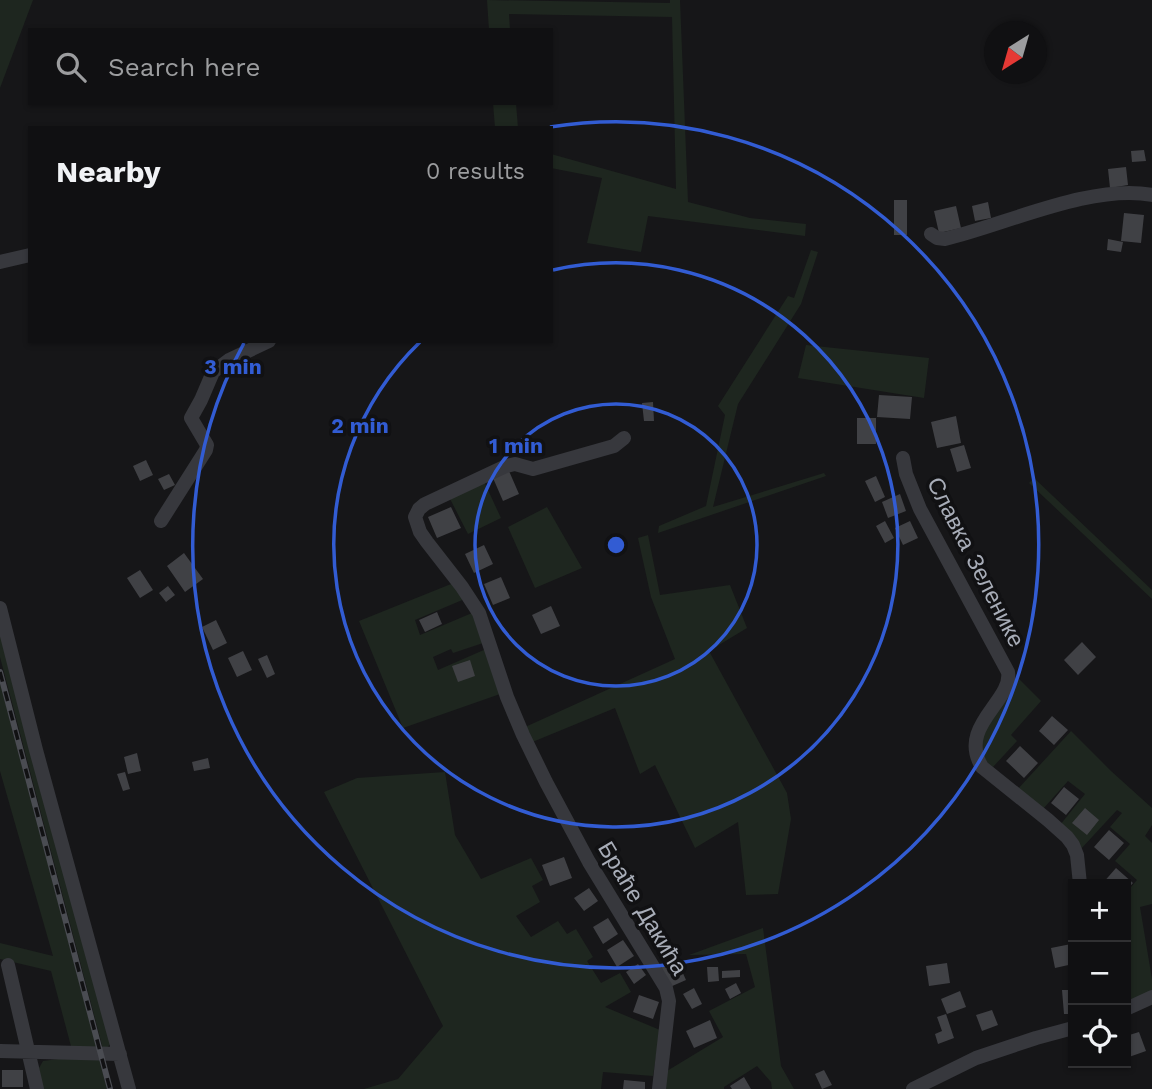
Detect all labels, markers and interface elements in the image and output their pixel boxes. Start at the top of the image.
north arrow [984,21,1047,84]
search box [28,28,553,105]
icon: search [52,48,90,86]
text: Search here [108,52,260,82]
text: Nearby [56,154,161,189]
text: 0 results [426,158,525,185]
text: 3 min [204,354,262,379]
text: 2 min [331,413,389,438]
text: 1 min [489,433,543,458]
street label: Славка Зеленике [921,473,1030,652]
centre of rings [604,533,628,557]
street label: Браће Дакића [592,837,693,980]
map controls [1068,879,1131,1068]
button: + [1068,879,1131,942]
button: − [1068,942,1131,1005]
button: locate [1068,1005,1131,1068]

